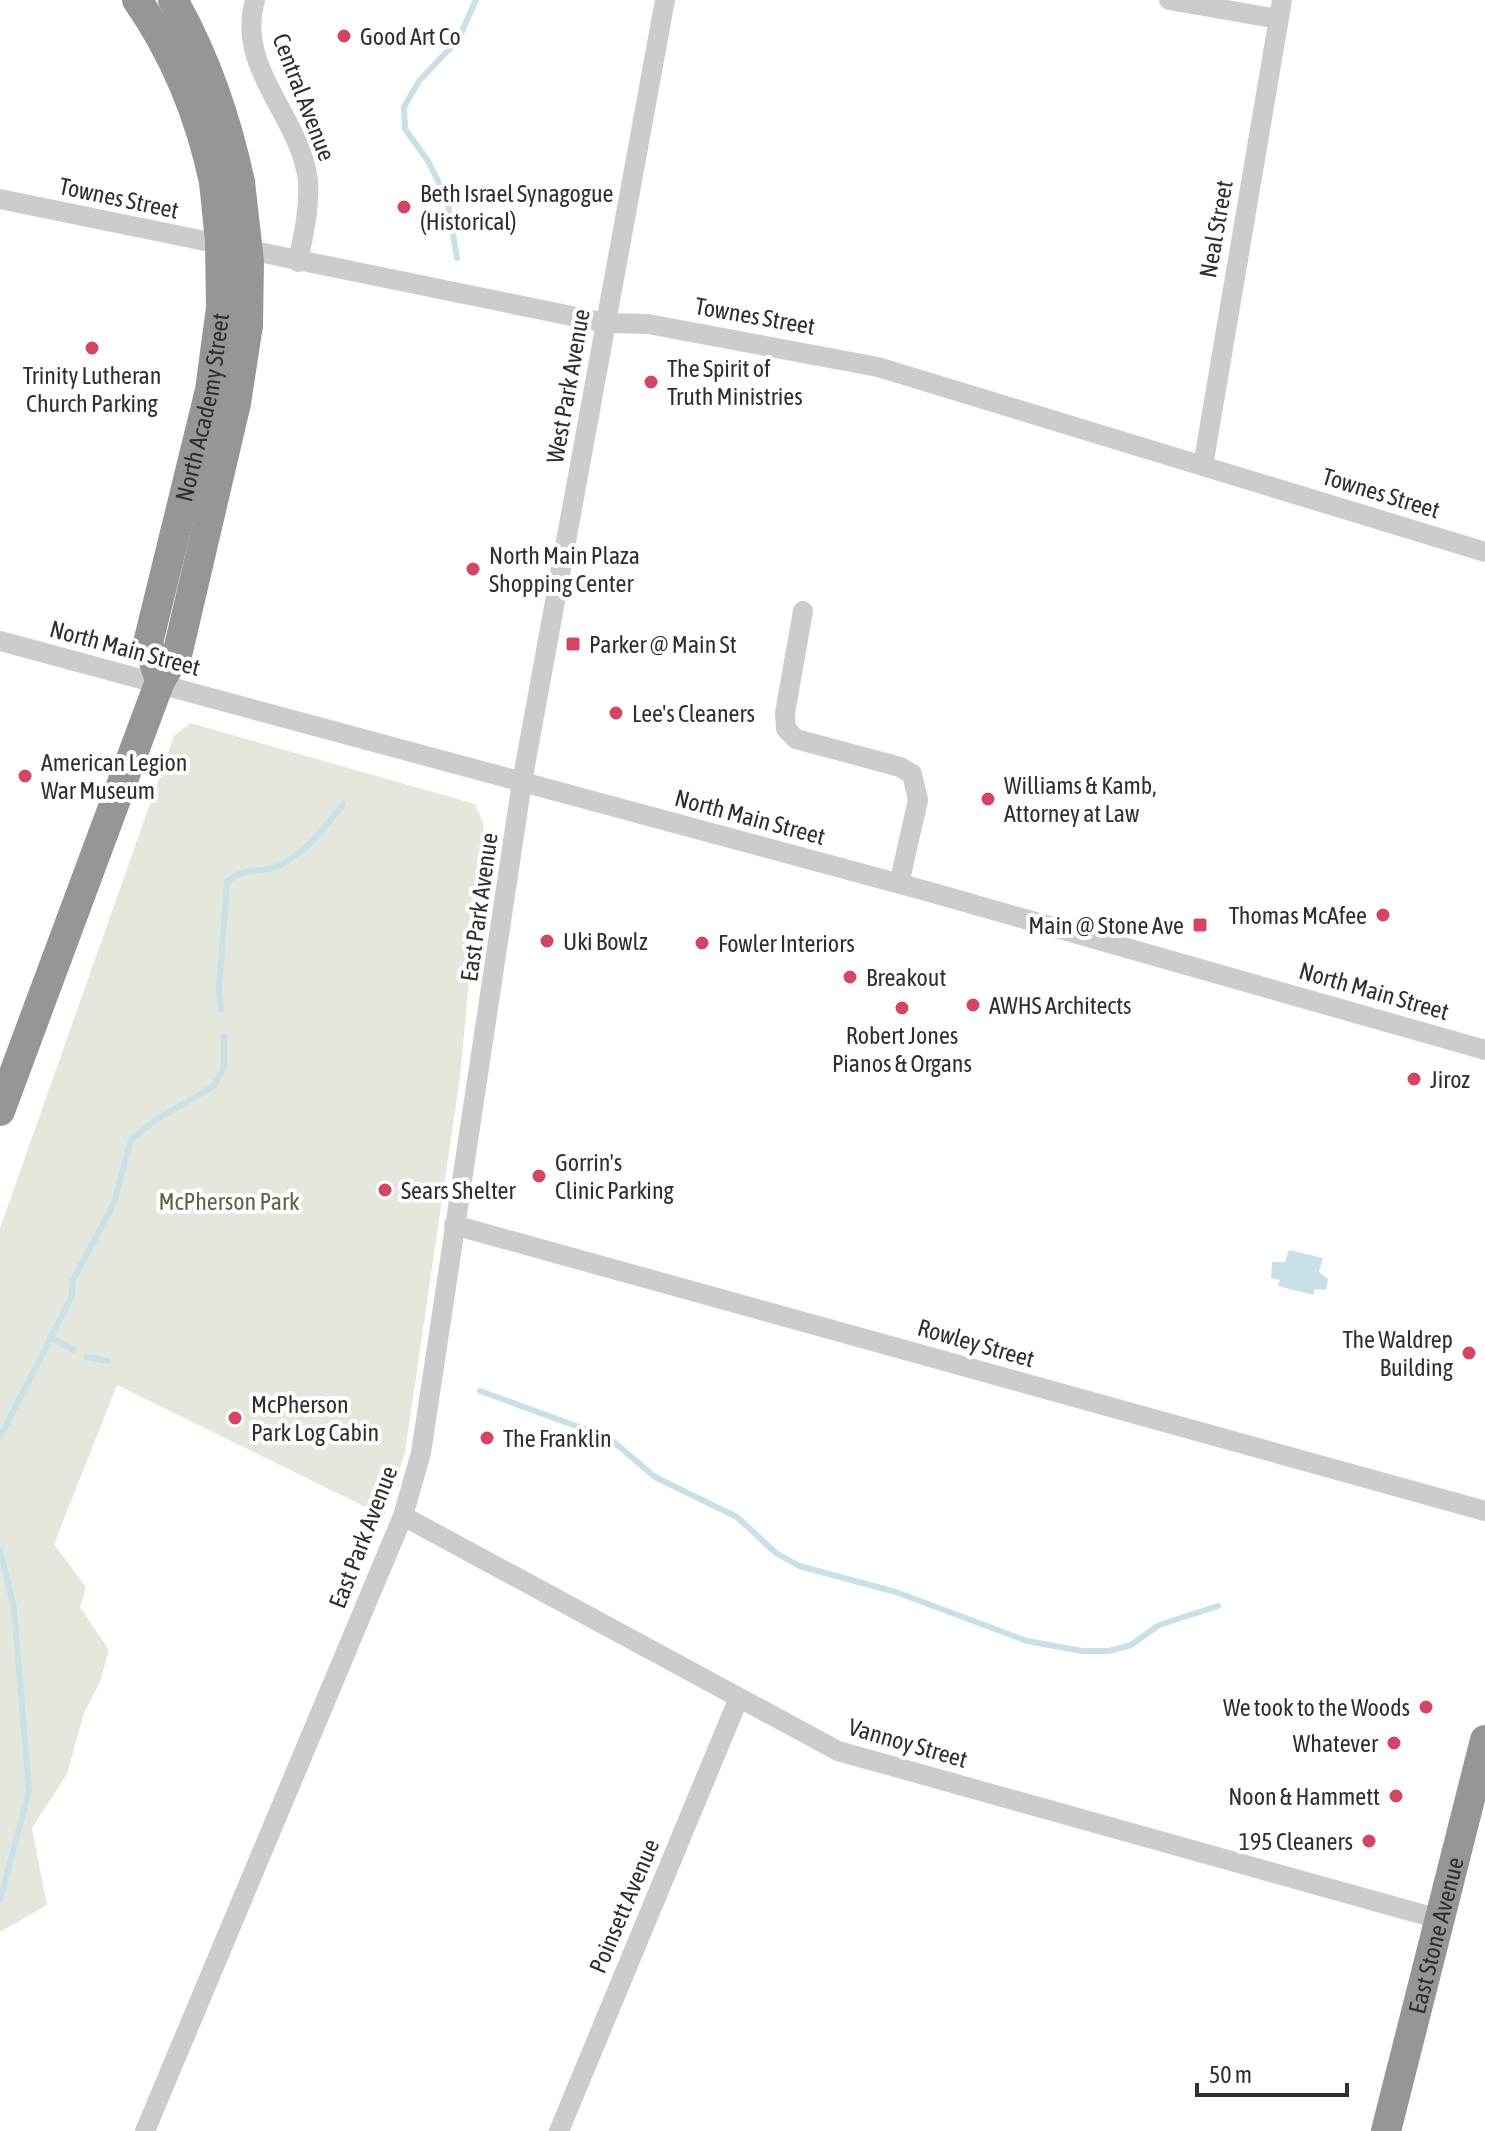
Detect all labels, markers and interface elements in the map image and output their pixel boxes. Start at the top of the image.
place label: Good Art Co [360,23,461,50]
marker: Good Art Co [335,27,353,45]
street label: Central Avenue [267,30,341,164]
street label: Townes Street [57,172,181,224]
street label: Neal Street [1194,178,1238,280]
place label: Beth Israel Synagogue (Historical) [420,180,613,235]
marker: Beth Israel Synagogue (Historical) [395,198,413,216]
street label: Townes Street [693,292,817,340]
street label: West Park Avenue [541,307,595,465]
street label: North Academy Street [170,311,234,504]
marker: Trinity Lutheran Church Parking [83,339,101,357]
place label: The Spirit of Truth Ministries [667,355,803,410]
place label: Trinity Lutheran Church Parking [23,362,161,417]
marker: The Spirit of Truth Ministries [642,373,660,391]
street label: Townes Street [1319,462,1443,524]
place label: North Main Plaza Shopping Center [489,542,640,597]
marker: North Main Plaza Shopping Center [464,560,482,578]
street label: North Main Street [47,615,203,681]
place label: Parker @ Main St [589,631,737,658]
marker: Parker @ Main St [564,635,582,653]
place label: Lee's Cleaners [632,700,755,727]
marker: Lee's Cleaners [607,704,625,722]
place label: American Legion War Museum [41,749,187,804]
marker: American Legion War Museum [16,767,34,785]
place label: Williams & Kamb, Attorney at Law [1004,772,1157,827]
street label: North Main Street [672,784,828,850]
marker: Williams & Kamb, Attorney at Law [979,790,997,808]
street label: East Park Avenue [455,831,503,983]
place label: Thomas McAfee [1229,902,1367,929]
marker: Thomas McAfee [1374,906,1392,924]
place label: Main @ Stone Ave [1028,912,1184,939]
marker: Main @ Stone Ave [1191,916,1209,934]
place label: Uki Bowlz [563,928,648,955]
place label: Fowler Interiors [718,930,855,957]
marker: Uki Bowlz [538,932,556,950]
marker: Fowler Interiors [693,934,711,952]
street label: North Main Street [1296,957,1452,1025]
place label: Breakout [866,964,946,991]
marker: Breakout [841,968,859,986]
place label: AWHS Architects [989,992,1132,1019]
marker: AWHS Architects [964,996,982,1014]
marker: Robert Jones Pianos & Organs [893,999,911,1017]
place label: Robert Jones Pianos & Organs [832,1022,972,1077]
place label: Jiroz [1430,1066,1470,1093]
marker: Jiroz [1405,1070,1423,1088]
place label: Gorrin's Clinic Parking [555,1149,675,1204]
marker: Gorrin's Clinic Parking [530,1167,548,1185]
place label: Sears Shelter [401,1177,517,1204]
marker: Sears Shelter [376,1181,394,1199]
park label: McPherson Park [158,1188,300,1215]
street label: Rowley Street [915,1313,1037,1373]
place label: The Waldrep Building [1342,1326,1454,1381]
marker: The Waldrep Building [1460,1344,1478,1362]
place label: McPherson Park Log Cabin [251,1391,379,1446]
marker: McPherson Park Log Cabin [226,1409,244,1427]
place label: The Franklin [503,1425,612,1452]
marker: The Franklin [478,1429,496,1447]
street label: East Park Avenue [324,1462,402,1612]
place label: We took to the Woods [1223,1694,1410,1721]
marker: We took to the Woods [1417,1698,1435,1716]
street label: Vannoy Street [845,1713,971,1773]
place label: Whatever [1293,1730,1379,1757]
marker: Whatever [1385,1734,1403,1752]
place label: Noon & Hammett [1228,1783,1380,1810]
marker: Noon & Hammett [1387,1787,1405,1805]
place label: 195 Cleaners [1239,1828,1353,1855]
marker: 195 Cleaners [1360,1832,1378,1850]
street label: Poinsett Avenue [584,1835,664,1977]
street label: East Stone Avenue [1403,1854,1468,2016]
scale bar [1197,2047,1347,2097]
text: 50 m [1209,2061,1252,2088]

